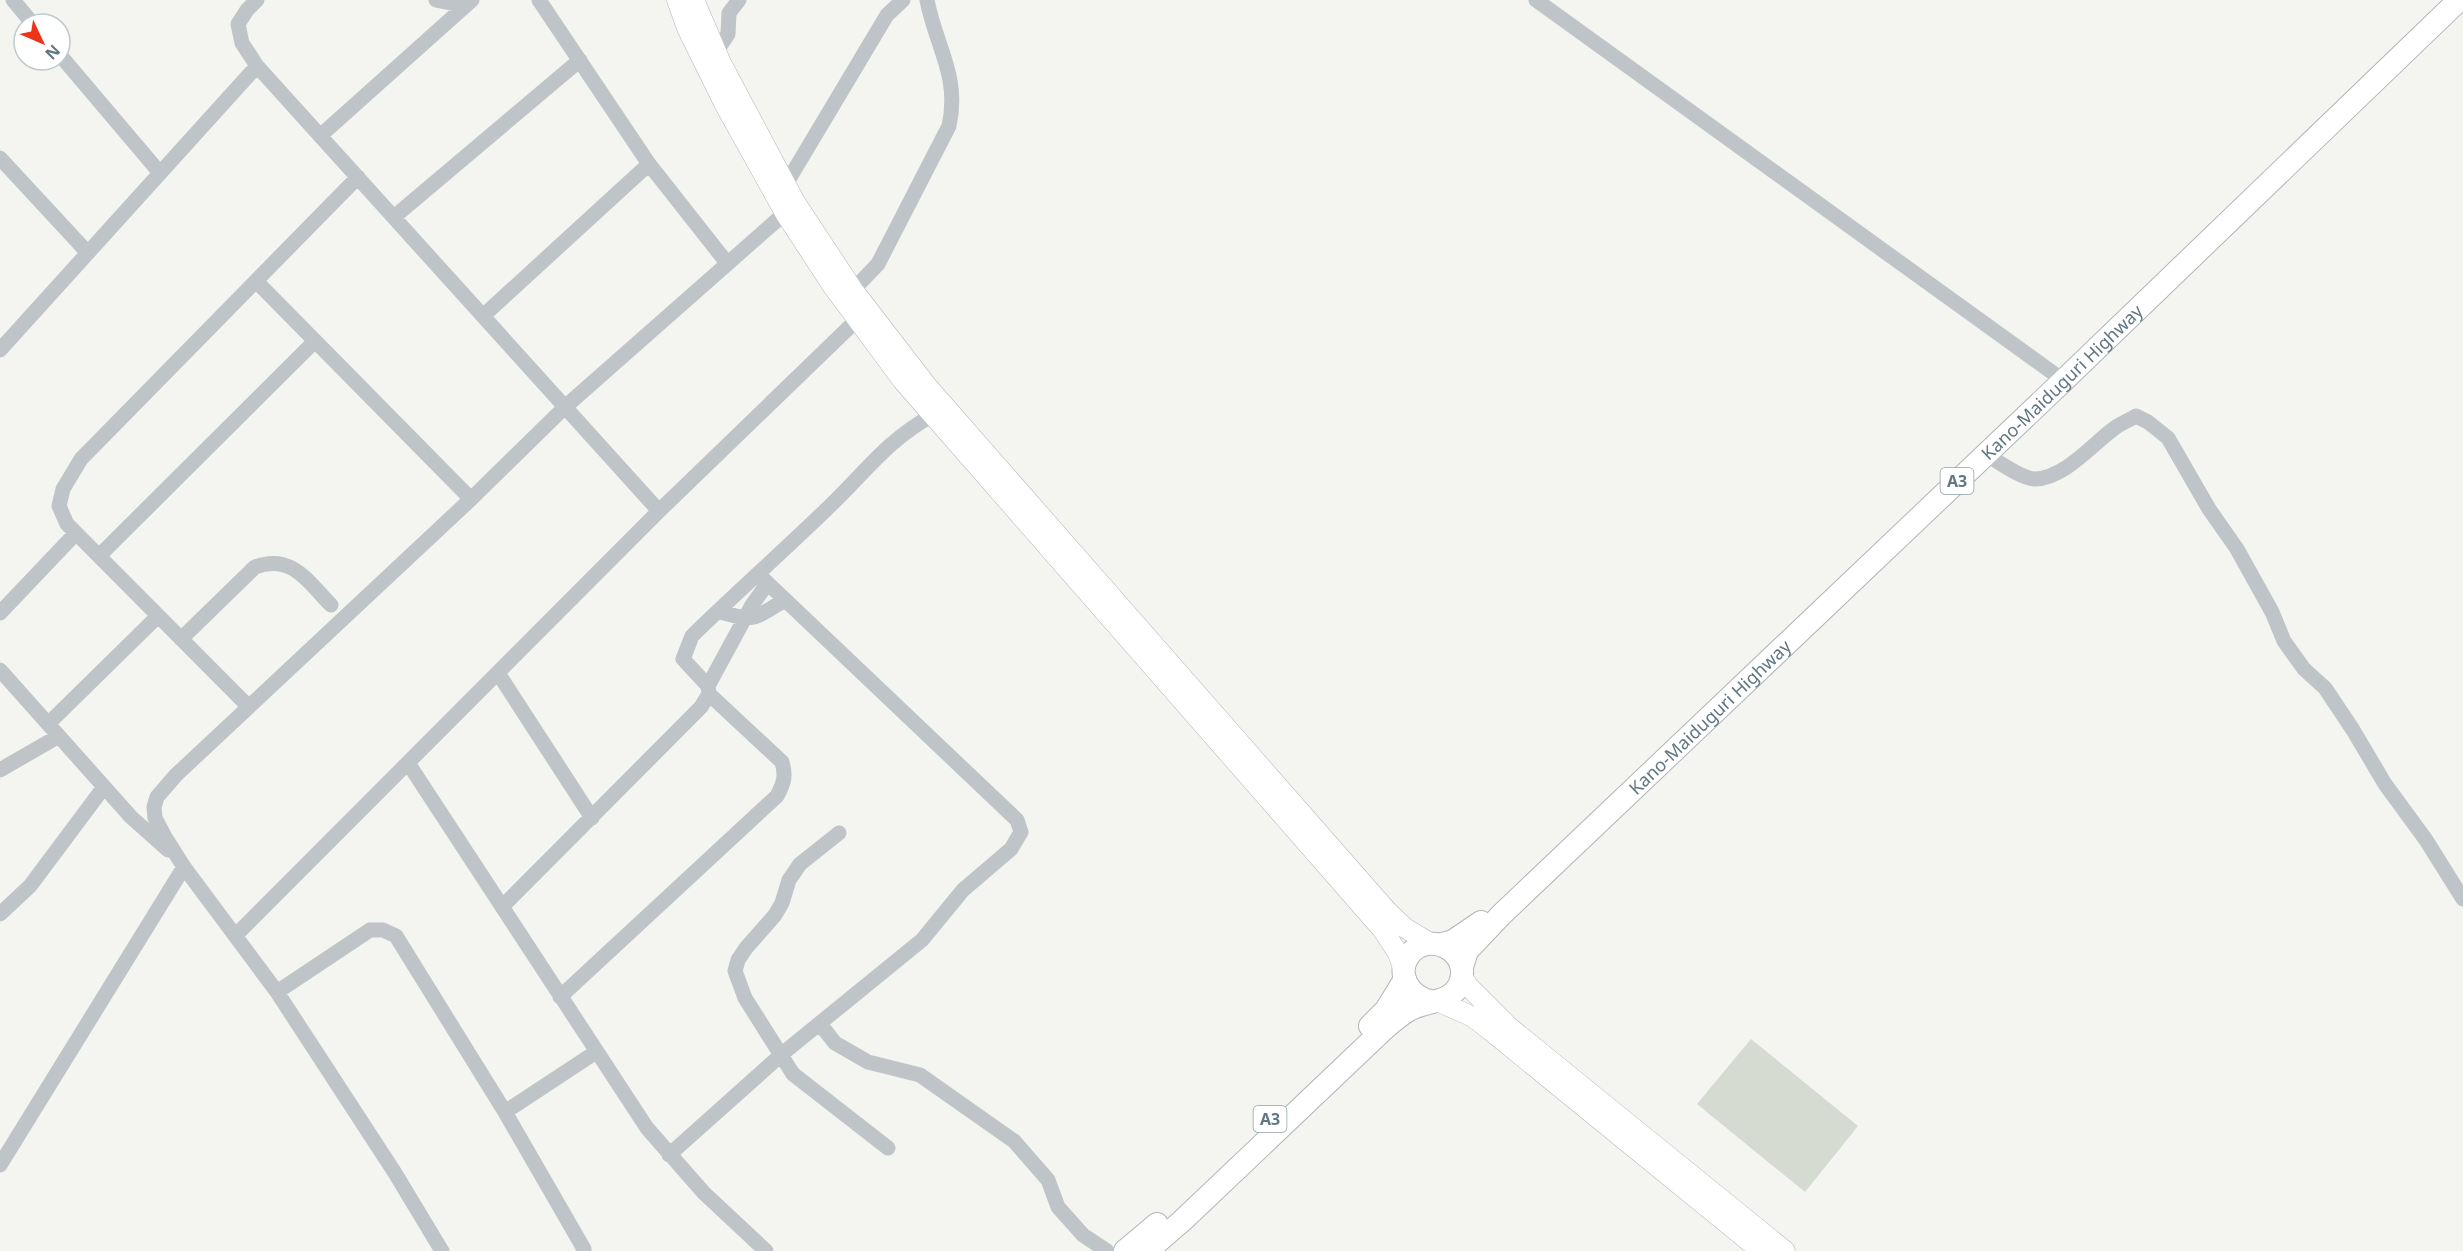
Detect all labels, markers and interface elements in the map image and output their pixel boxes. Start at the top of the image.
north arrow [12,12,72,72]
text: N [40,40,65,65]
street label: Kano-Maiduguri Highway [1976,298,2148,465]
road number: A3 [1940,468,1974,494]
street label: Kano-Maiduguri Highway [1623,634,1796,800]
road number: A3 [1254,1106,1286,1132]

